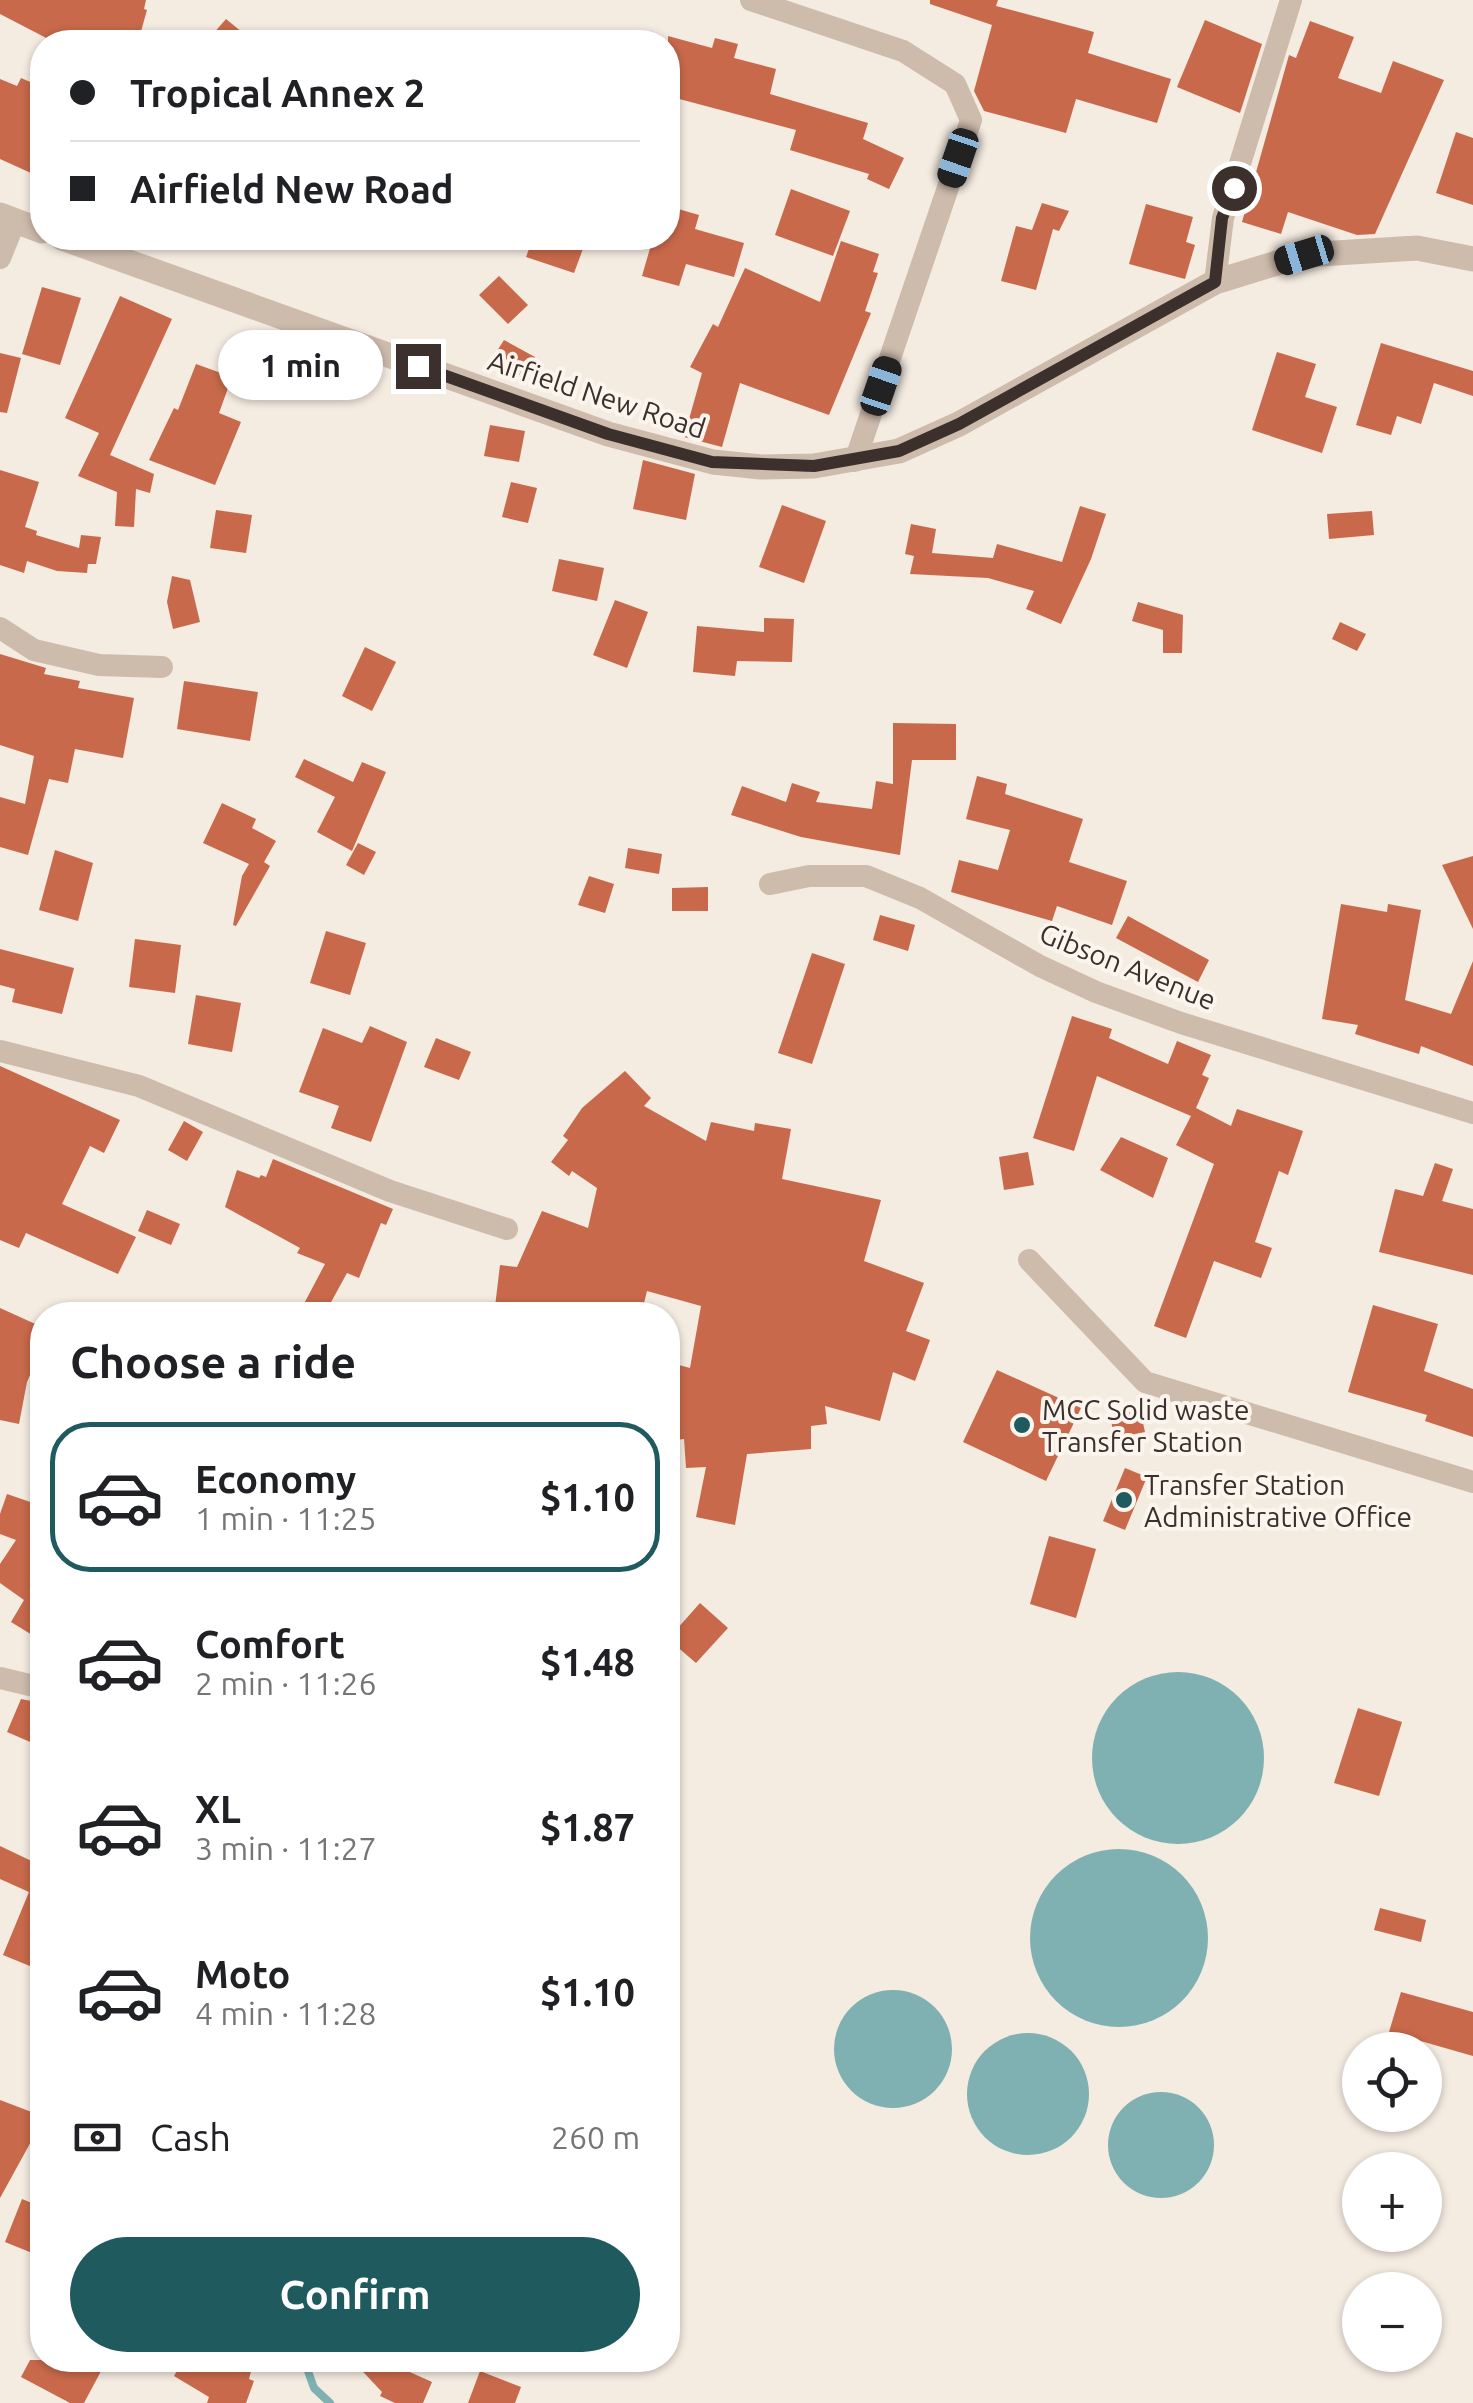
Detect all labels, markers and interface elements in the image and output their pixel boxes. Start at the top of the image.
text: Tropical Annex 2 [130,72,425,114]
car [934,125,982,191]
route start [1212,166,1257,211]
text: Airfield New Road [130,168,454,210]
car [1271,232,1337,278]
callout: 1 min [218,331,383,401]
route end [396,344,441,389]
street label: Airfield New Road [484,344,710,444]
text: 1 min [260,347,341,383]
car [857,353,905,419]
street label: Gibson Avenue [1035,917,1221,1015]
text: Choose a ride [70,1336,356,1387]
place label: MCC Solid waste Transfer Station [1042,1394,1249,1457]
marker: MCC Solid waste Transfer Station [1011,1414,1033,1436]
icon: car [75,1452,165,1542]
text: Economy [195,1458,356,1500]
place label: Transfer Station Administrative Office [1144,1469,1412,1532]
text: $1.10 [540,1476,635,1518]
marker: Transfer Station Administrative Office [1113,1489,1135,1511]
text: 1 min · 11:25 [195,1500,377,1536]
icon: car [75,1617,165,1707]
text: Comfort [195,1623,345,1665]
text: $1.48 [540,1641,635,1683]
text: 2 min · 11:26 [195,1665,377,1701]
icon: car [75,1782,165,1872]
text: XL [195,1788,241,1830]
text: $1.87 [540,1806,635,1848]
text: 3 min · 11:27 [195,1830,377,1866]
icon: car [75,1947,165,2037]
text: Moto [195,1953,290,1995]
text: $1.10 [540,1971,635,2013]
text: 4 min · 11:28 [195,1995,377,2031]
map controls [1342,2032,1442,2372]
button: locate [1342,2032,1442,2132]
icon: cash [70,2110,125,2165]
text: Cash [150,2116,231,2158]
text: 260 m [551,2119,640,2155]
button: + [1342,2152,1442,2252]
button: Confirm [70,2237,640,2352]
button: − [1342,2272,1442,2372]

